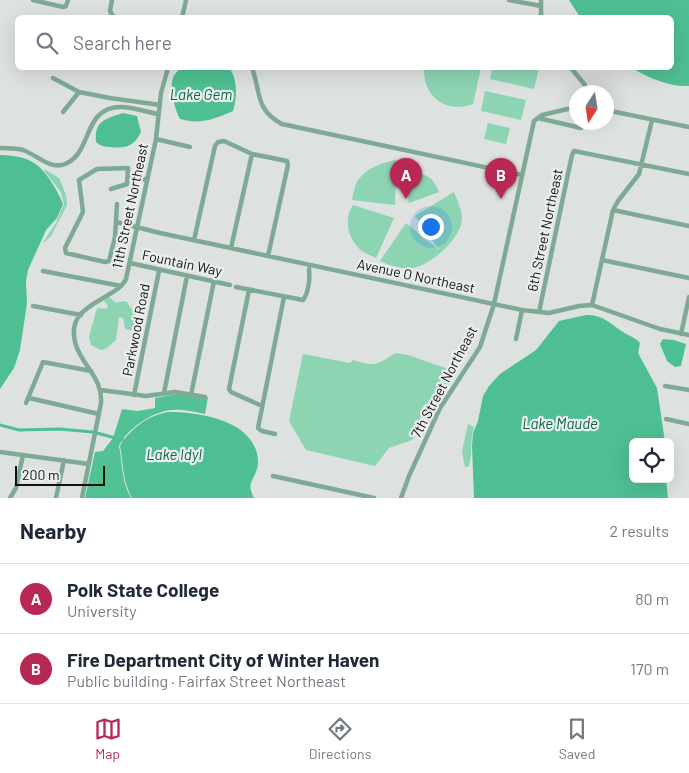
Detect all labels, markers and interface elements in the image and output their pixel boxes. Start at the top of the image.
search box [15,15,674,70]
icon: search [33,29,61,57]
text: Search here [73,31,172,54]
water label: Lake Gem [170,85,232,103]
north arrow [569,85,614,130]
street label: 11th Street Northeast [108,142,151,270]
pin: A [390,158,422,199]
pin: B [485,158,517,199]
street label: 6th Street Northeast [523,167,566,293]
your location [418,214,444,240]
street label: Fountain Way [141,246,224,279]
street label: Avenue O Northeast [356,255,477,296]
street label: Parkwood Road [118,282,153,378]
street label: 7th Street Northeast [407,323,480,441]
water label: Lake Maude [522,414,598,432]
map controls [629,438,674,483]
button: locate [629,438,674,483]
water label: Lake Idyl [146,445,202,463]
scale bar [15,463,105,486]
text: 200 m [22,466,60,483]
text: Nearby [20,518,86,543]
text: 2 results [610,521,669,540]
text: Polk State College [67,578,219,601]
text: A [31,589,41,608]
text: 80 m [635,589,669,608]
text: University [67,601,137,620]
text: Fire Department City of Winter Haven [67,648,379,671]
text: B [31,659,41,678]
text: 170 m [630,659,669,678]
text: Public building · Fairfax Street Northeast [67,671,346,690]
tab: Map [94,715,122,762]
tab: Directions [309,715,371,762]
tab: Saved [559,715,595,762]

